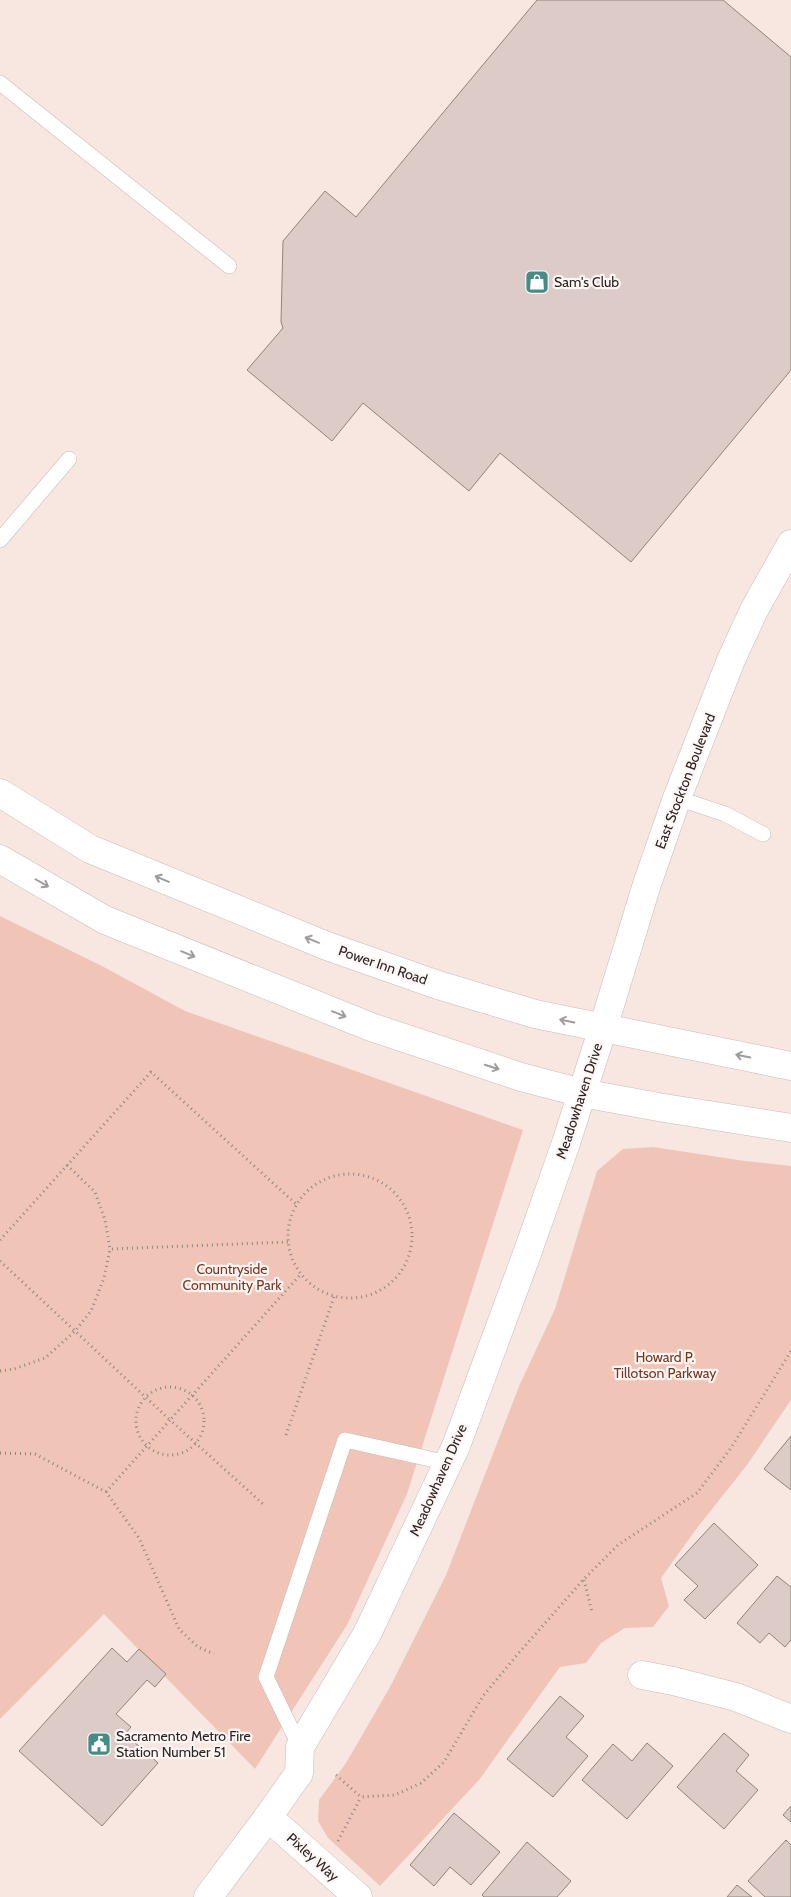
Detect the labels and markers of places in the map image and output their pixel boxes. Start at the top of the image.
shop icon: Sam's Club [524,269,550,295]
place label: Sam's Club [554,273,619,291]
place label: Sacramento Metro Fire Station Number 51 [116,1727,251,1761]
public building icon: Sacramento Metro Fire Station Number 51 [86,1731,112,1757]

